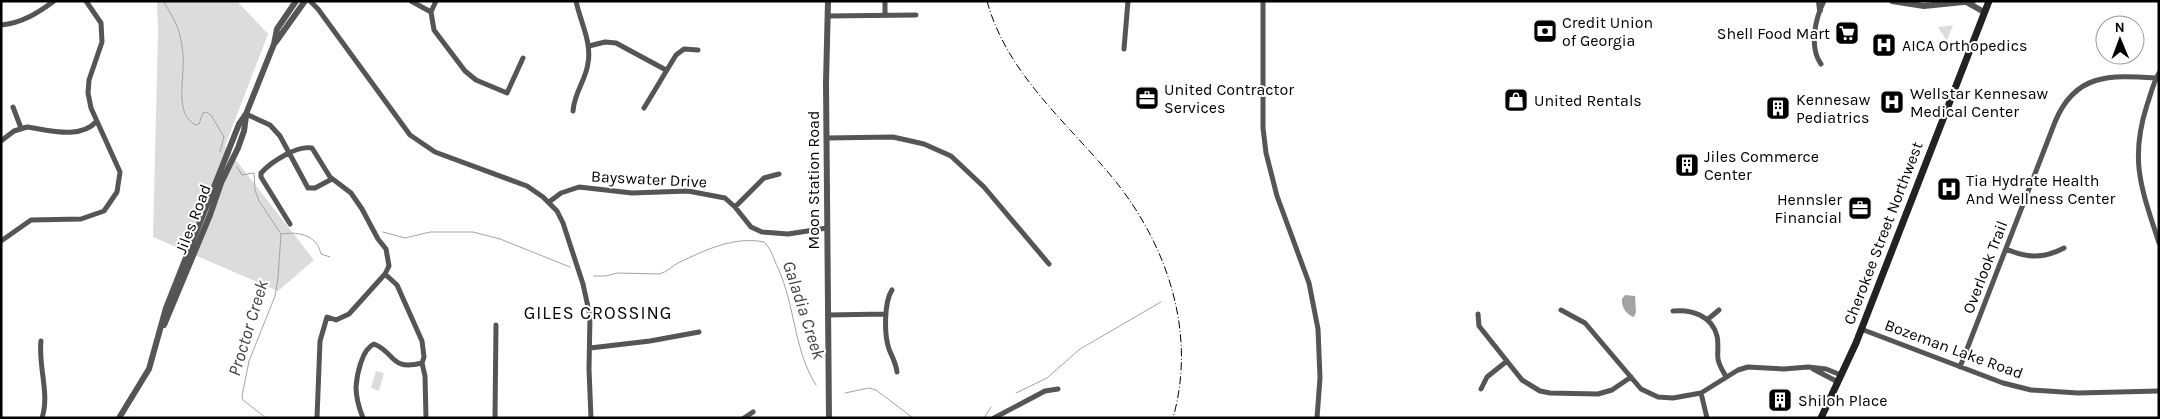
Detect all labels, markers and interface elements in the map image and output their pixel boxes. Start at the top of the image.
place label: Credit Union of Georgia [1562,13,1653,50]
north arrow [2095,15,2145,65]
bank icon: Credit Union of Georgia [1532,18,1558,44]
text: N [2115,19,2125,36]
supermarket icon: Shell Food Mart [1834,20,1860,46]
place label: Shell Food Mart [1717,24,1830,43]
hospital icon: AICA Orthopedics [1871,32,1897,58]
place label: AICA Orthopedics [1902,36,2027,55]
place label: United Contractor Services [1164,80,1294,117]
place label: Wellstar Kennesaw Medical Center [1910,84,2048,121]
office icon: United Contractor Services [1134,85,1160,111]
shop icon: United Rentals [1503,87,1529,113]
hospital icon: Wellstar Kennesaw Medical Center [1879,89,1905,115]
place label: Kennesaw Pediatrics [1796,90,1871,127]
place label: United Rentals [1534,91,1642,110]
building icon: Kennesaw Pediatrics [1765,95,1791,121]
street label: Moon Station Road [804,111,823,249]
street label: Cherokee Street Northwest [1839,139,1927,327]
place label: Jiles Commerce Center [1704,147,1819,184]
building icon: Jiles Commerce Center [1674,152,1700,178]
street label: Bayswater Drive [590,166,708,192]
place label: Tia Hydrate Health And Wellness Center [1966,171,2115,208]
hospital icon: Tia Hydrate Health And Wellness Center [1936,176,1962,202]
street label: Jiles Road [171,182,215,256]
place label: Hennsler Financial [1774,190,1842,227]
office icon: Hennsler Financial [1847,195,1873,221]
street label: Overlook Trail [1959,218,2011,316]
water label: Galadia Creek [778,258,831,363]
water label: Proctor Creek [223,277,273,379]
district label: GILES CROSSING [524,302,672,324]
street label: Bozeman Lake Road [1882,315,2026,383]
building icon: Shiloh Place [1767,387,1793,413]
place label: Shiloh Place [1798,391,1887,410]

